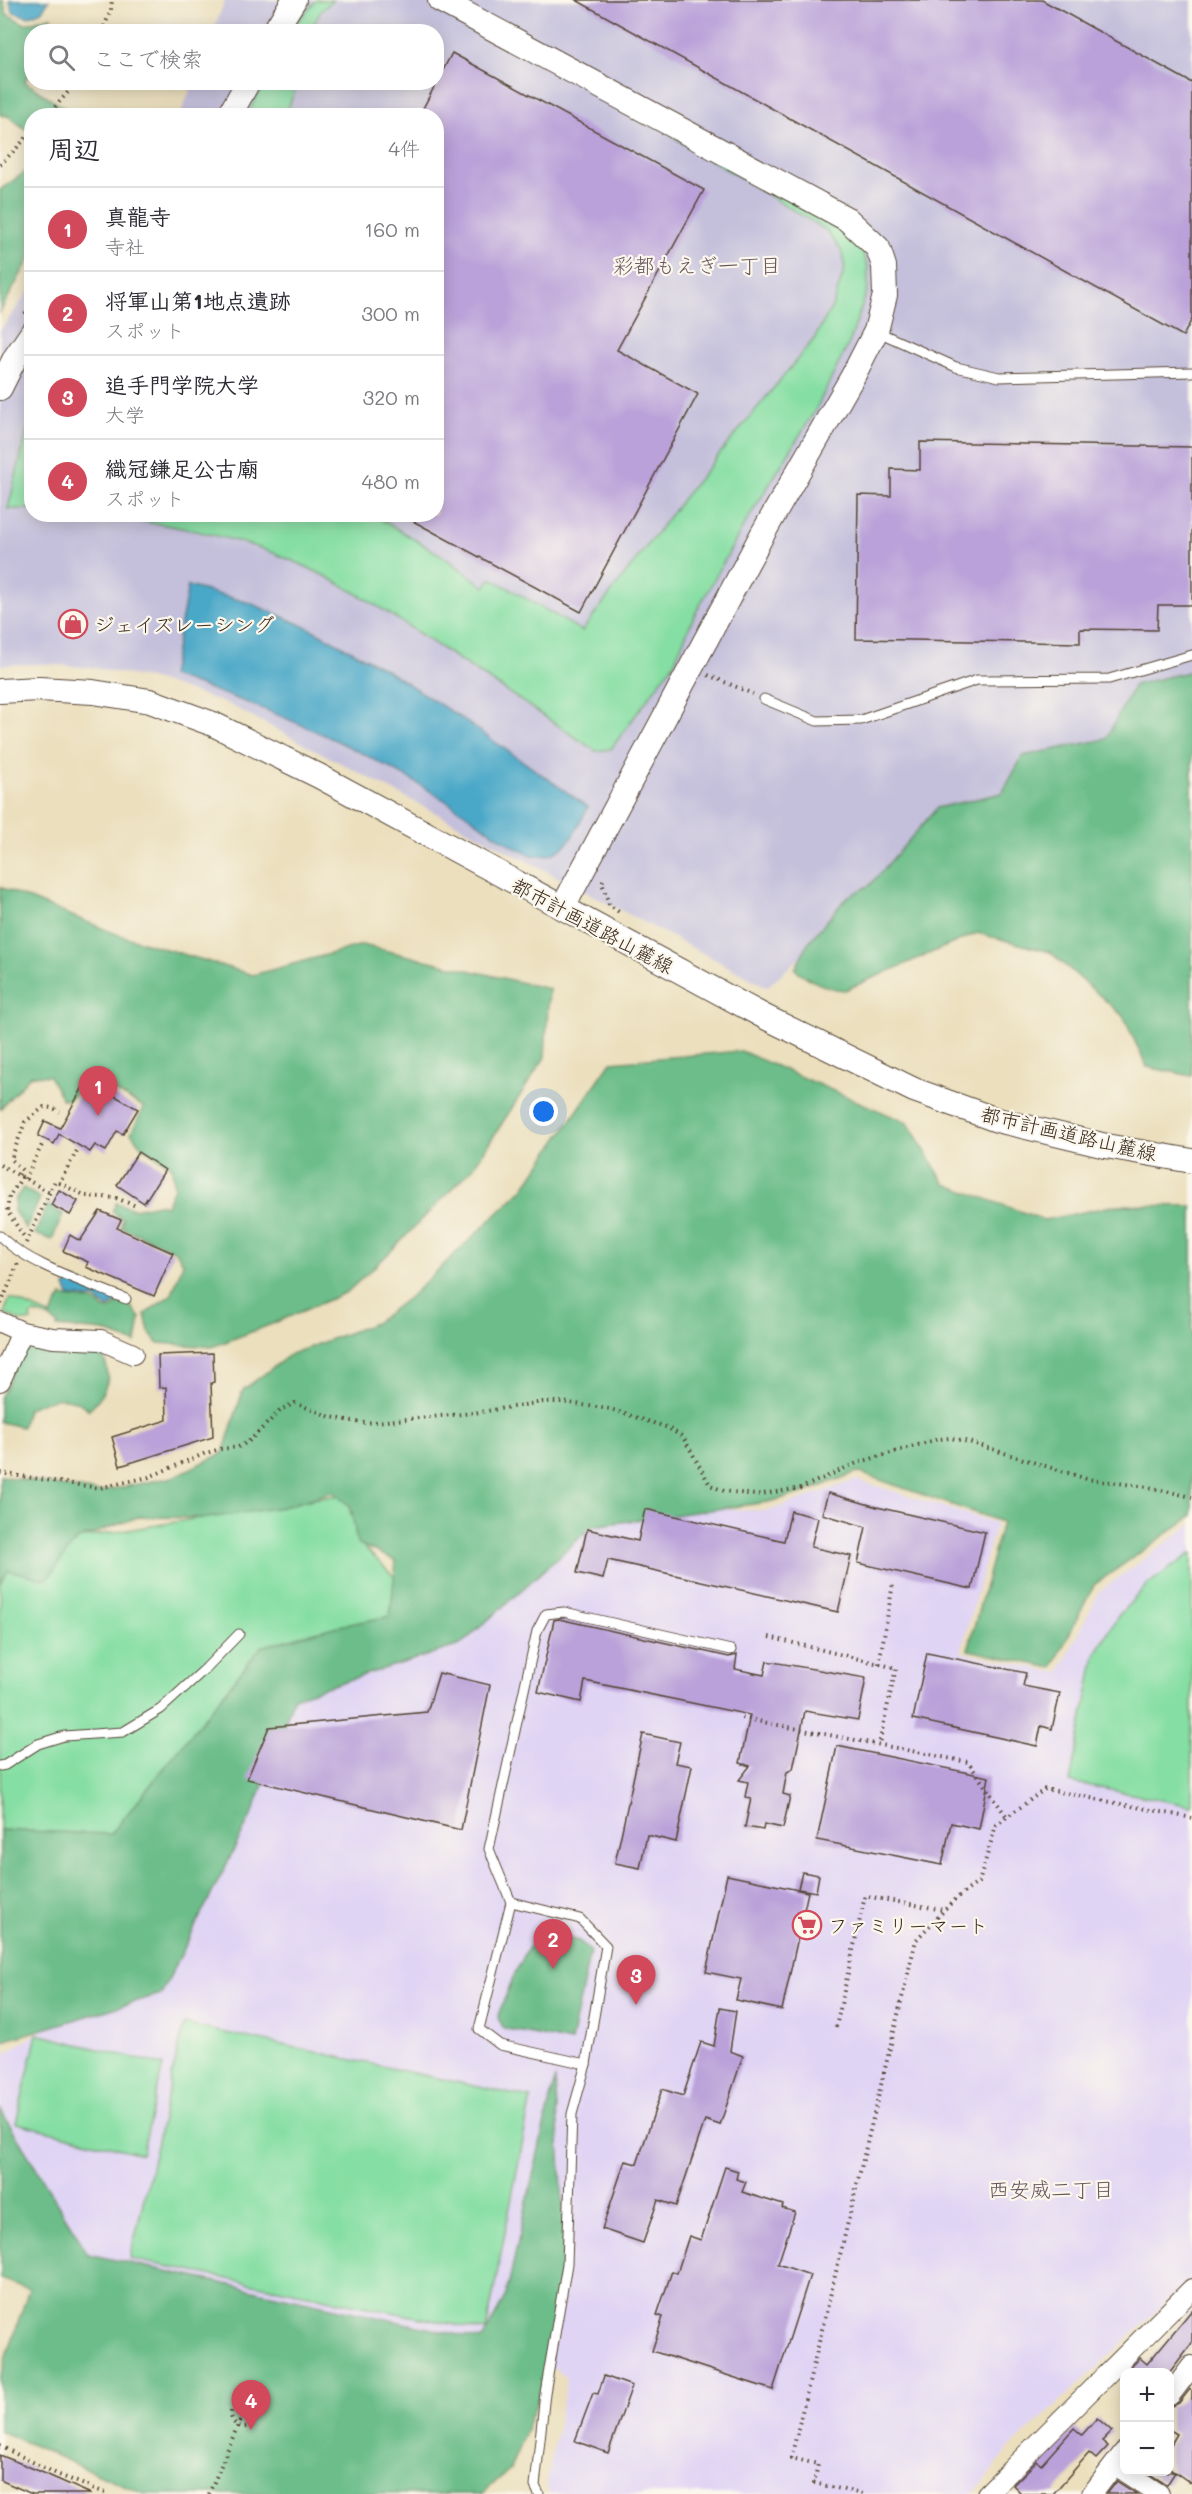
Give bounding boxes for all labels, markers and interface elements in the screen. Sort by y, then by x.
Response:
search box [24,24,444,90]
icon: search [45,41,78,74]
text: ここで検索 [93,44,203,73]
text: 周辺 [48,132,100,166]
text: 4件 [388,135,420,161]
text: 真龍寺 [105,202,171,231]
text: 1 [63,216,72,242]
text: 160 m [364,216,420,242]
text: 寺社 [105,233,145,259]
district label: 彩都もえぎ一丁目 [613,251,781,278]
text: 将軍山第1地点遺跡 [105,286,291,315]
text: 2 [62,300,73,326]
text: 300 m [361,300,420,326]
text: スポット [105,317,185,343]
text: 追手門学院大学 [105,370,259,399]
text: 3 [62,384,74,410]
text: 320 m [362,384,420,410]
text: 大学 [105,401,145,427]
text: 織冠鎌足公古廟 [105,454,259,483]
text: 4 [61,468,74,494]
text: 480 m [361,468,420,494]
text: スポット [105,485,185,511]
shop icon: ジェイズレーシング [57,608,89,640]
place label: ジェイズレーシング [94,611,274,637]
street label: 都市計画道路山麓線 [507,871,679,979]
pin: 1 [78,1066,118,1116]
your location [529,1097,558,1126]
street label: 都市計画道路山麓線 [978,1100,1160,1166]
supermarket icon: ファミリーマート [791,1909,823,1941]
place label: ファミリーマート [828,1912,988,1938]
pin: 2 [534,1920,572,1969]
pin: 3 [616,1956,656,2005]
district label: 西安威二丁目 [988,2175,1114,2202]
map controls [1120,2368,1174,2476]
button: + [1120,2368,1174,2422]
pin: 4 [232,2380,270,2430]
button: − [1120,2422,1174,2476]

